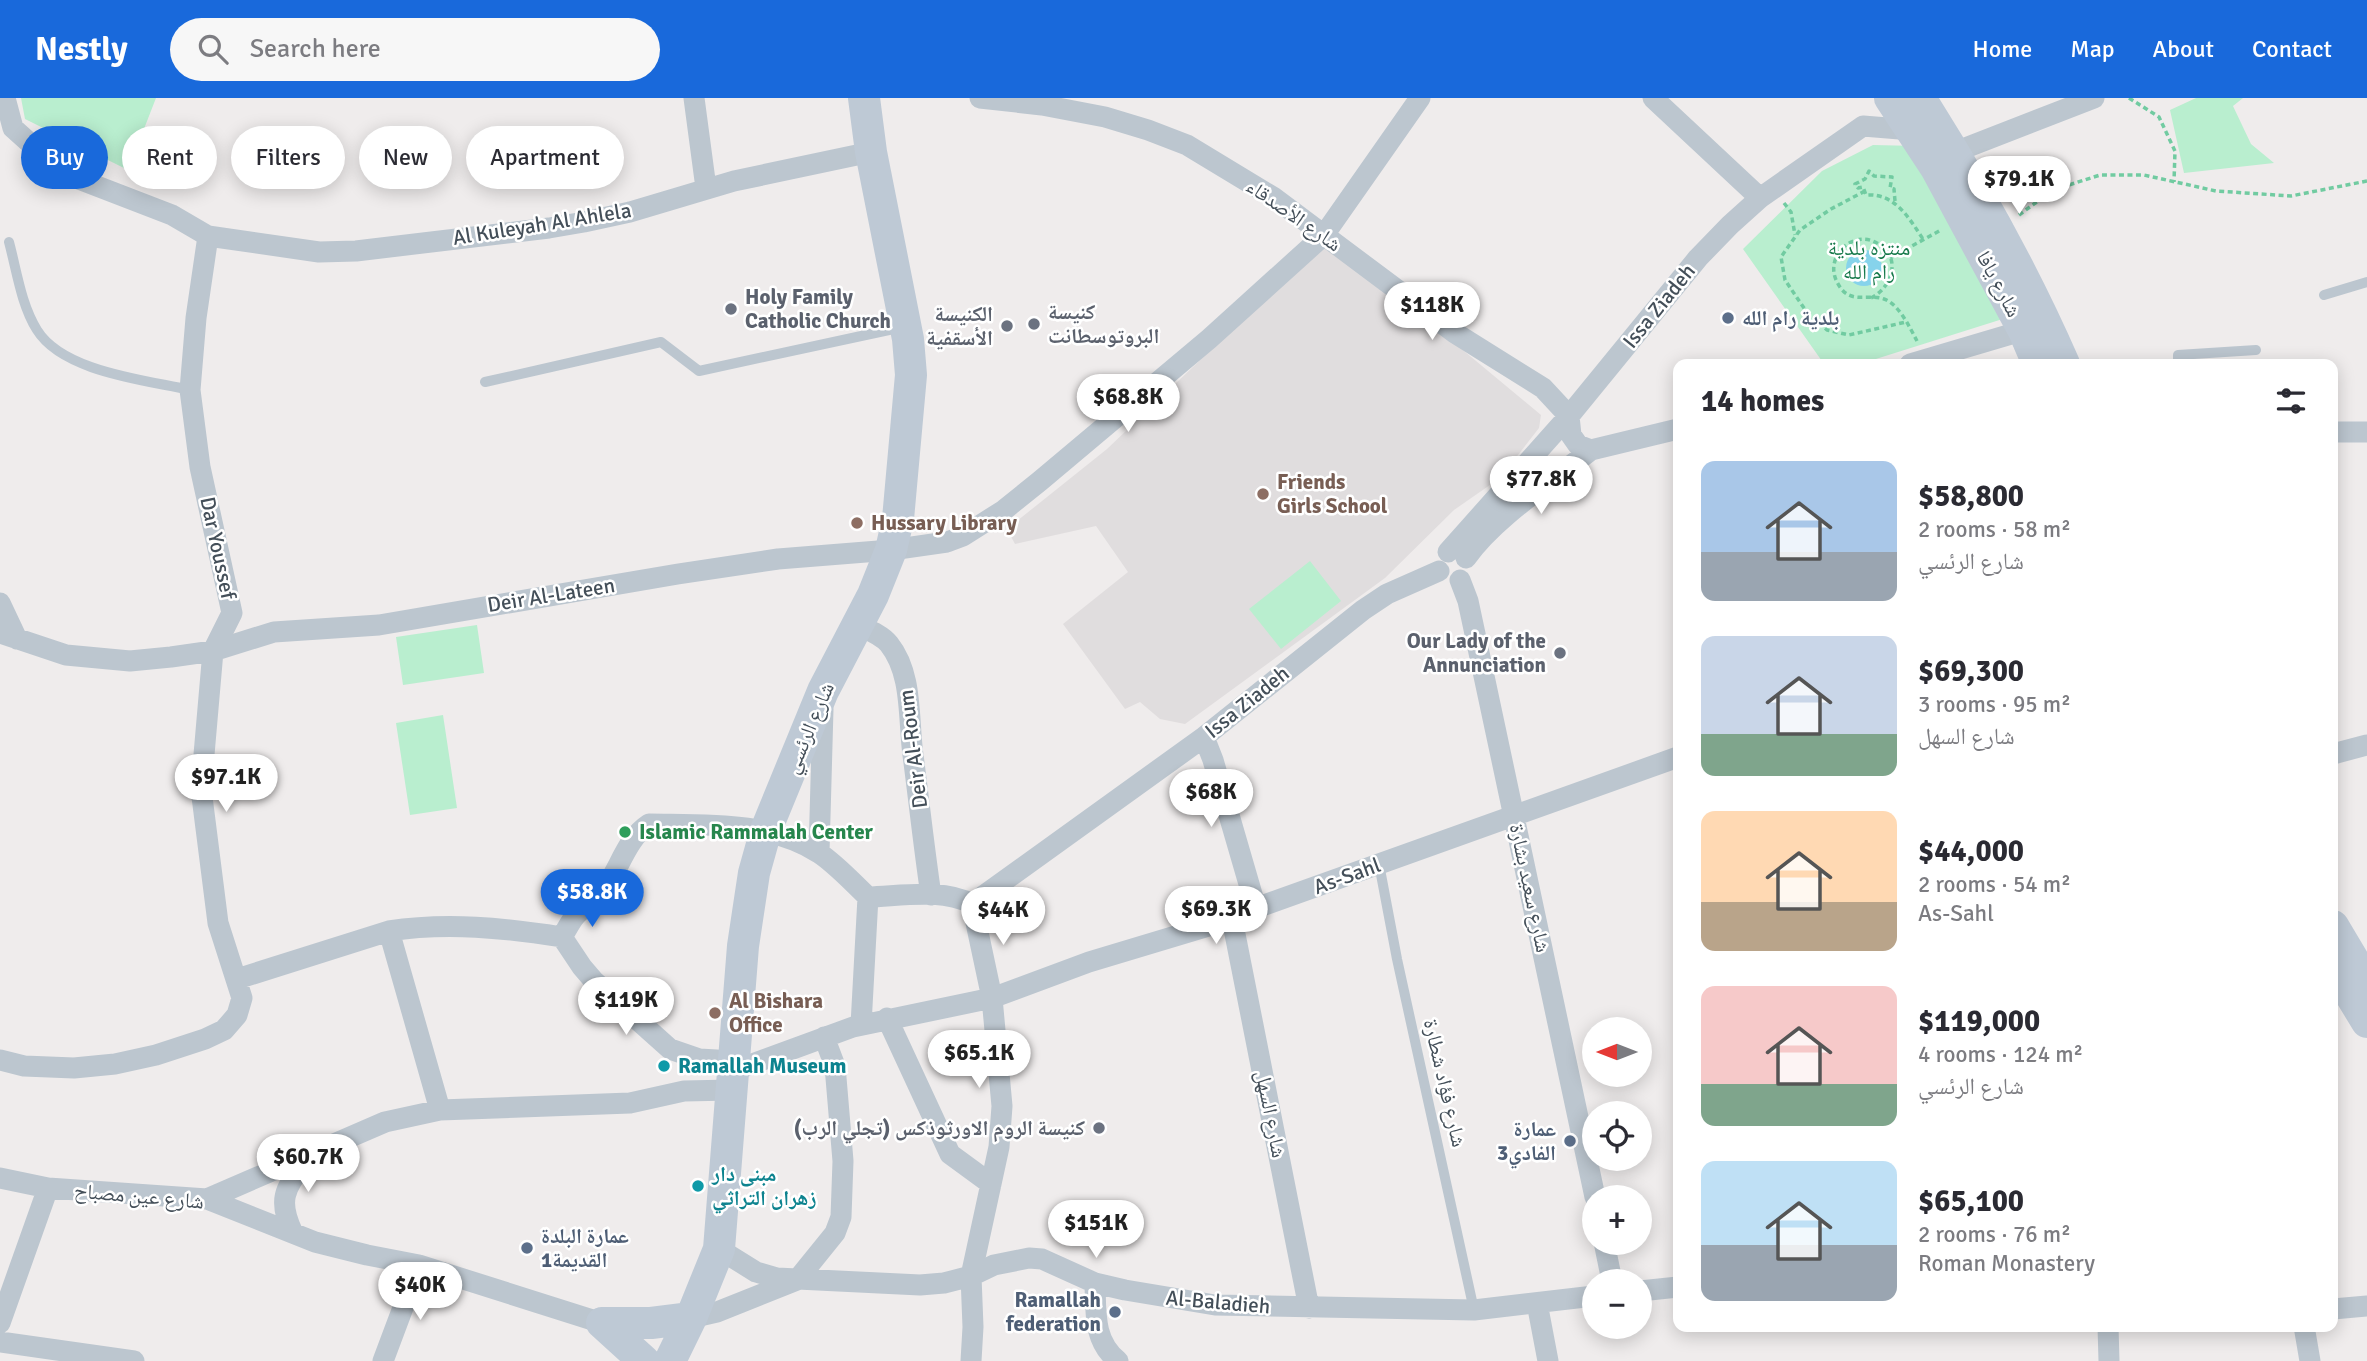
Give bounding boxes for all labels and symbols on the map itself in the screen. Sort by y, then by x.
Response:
pin: $79.1K [1962,156,2076,216]
street label: شارع الأصدقاء [1241,173,1347,257]
street label: Al Kuleyah Al Ahlela [451,197,633,251]
park label: منتزه بلدية رام الله [1828,235,1910,286]
street label: شارع يافا [1971,246,2027,322]
street label: Issa Ziadeh [1617,259,1701,353]
pin: $118K [1383,282,1481,342]
place label: Holy Family Catholic Church [745,284,891,334]
place label: كنيسة البروتوسطانت [1048,299,1159,349]
marker: Holy Family Catholic Church [723,301,739,317]
place label: الكنيسة الأسقفية [926,301,993,351]
place label: بلدية رام الله [1742,305,1839,332]
marker: بلدية رام الله [1720,310,1736,326]
marker: كنيسة البروتوسطانت [1026,316,1042,332]
marker: الكنيسة الأسقفية [999,318,1015,334]
pin: $68.8K [1071,374,1185,434]
pin: $77.8K [1484,456,1598,516]
place label: Friends Girls School [1277,469,1388,519]
marker: Friends Girls School [1255,486,1271,502]
street label: Dar Youssef [194,494,242,603]
place label: Hussary Library [871,510,1018,536]
marker: Hussary Library [849,515,865,531]
street label: Deir Al-Lateen [485,572,617,618]
place label: Our Lady of the Annunciation [1407,628,1546,678]
marker: Our Lady of the Annunciation [1552,645,1568,661]
street label: Issa Ziadeh [1200,660,1294,744]
street label: شارع الرئسي [778,678,843,779]
street label: Deir Al-Roum [893,688,933,810]
pin: $97.1K [169,754,283,814]
pin: $68K [1170,770,1252,829]
place label: Islamic Rammalah Center [639,819,874,845]
street label: شارع سعيد بشارة [1504,821,1556,955]
marker: Islamic Rammalah Center [617,824,633,840]
street label: As-Sahl [1310,852,1384,900]
pin: $58.8K [535,870,649,929]
pin: $69.3K [1159,886,1273,946]
pin: $44K [962,888,1044,947]
pin: $119K [577,978,675,1037]
place label: Al Bishara Office [729,988,823,1038]
marker: Al Bishara Office [707,1005,723,1021]
street label: شارع فؤاد شطارة [1418,1016,1472,1150]
north arrow [1582,1017,1652,1087]
pin: $65.1K [922,1030,1036,1090]
place label: Ramallah Museum [678,1053,846,1079]
marker: Ramallah Museum [656,1058,672,1074]
street label: شارع السهل [1250,1068,1292,1160]
place label: كنيسة الروم الاورثوذكس (تجلي الرب) [794,1115,1085,1144]
place label: عمارة الفادي3 [1497,1116,1556,1169]
marker: كنيسة الروم الاورثوذكس (تجلي الرب) [1091,1120,1107,1136]
marker: عمارة الفادي3 [1562,1133,1578,1149]
pin: $60.7K [251,1134,365,1194]
place label: مبنى دار زهران التراثي [711,1161,816,1214]
street label: شارع عين مصباح [73,1177,205,1215]
marker: مبنى دار زهران التراثي [690,1178,706,1194]
pin: $151K [1047,1200,1145,1260]
place label: عمارة البلدة القديمة1 [541,1223,629,1273]
marker: عمارة البلدة القديمة1 [519,1240,535,1256]
pin: $40K [379,1262,461,1322]
street label: Al-Baladieh [1165,1284,1271,1320]
place label: Ramallah federation [1005,1287,1101,1337]
marker: Ramallah federation [1107,1304,1123,1320]

